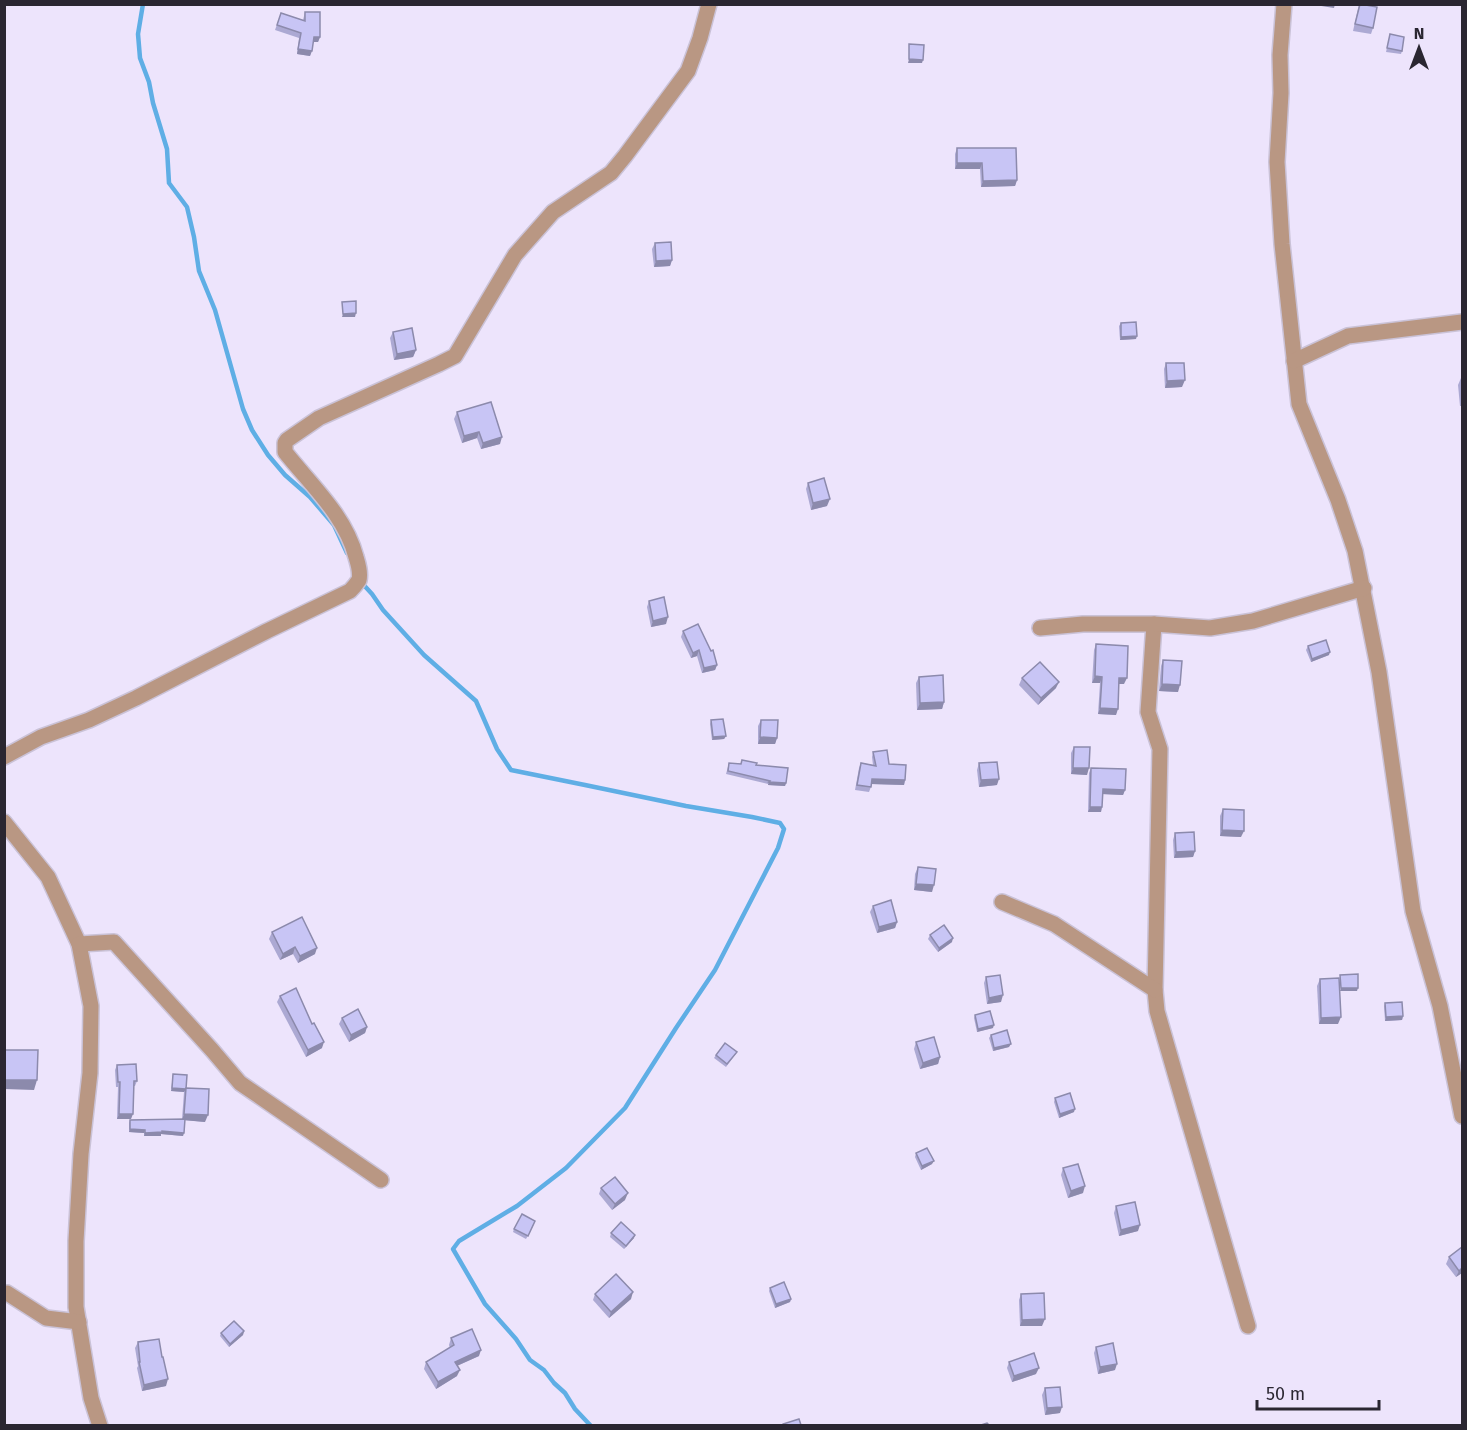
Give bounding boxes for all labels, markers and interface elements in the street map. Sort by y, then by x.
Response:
north arrow [1389,18,1449,78]
text: N [1414,24,1424,43]
scale bar [1257,1373,1378,1411]
text: 50 m [1266,1383,1305,1405]

